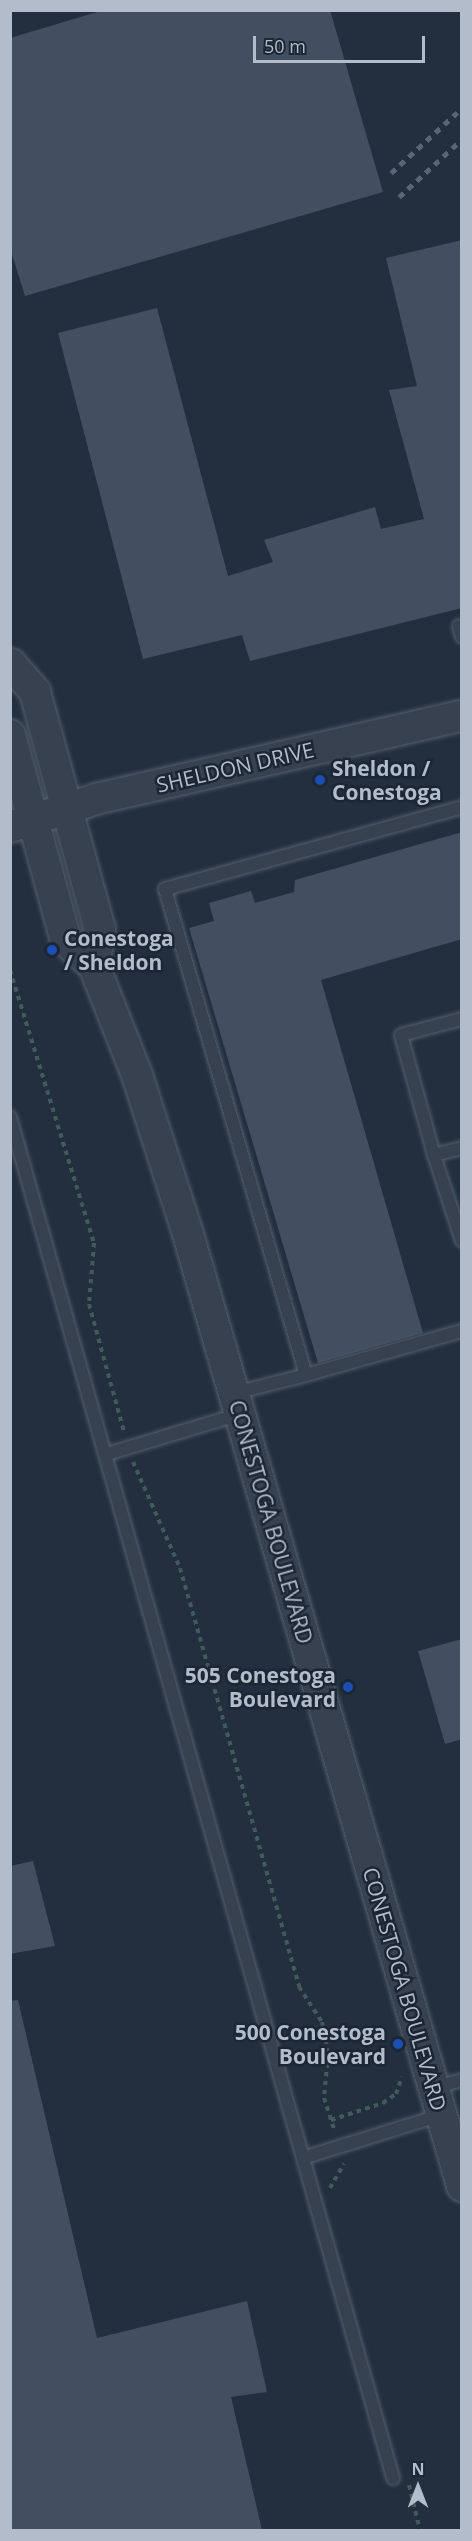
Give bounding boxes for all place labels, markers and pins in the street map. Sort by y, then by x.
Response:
place label: Sheldon / Conestoga [332,755,442,805]
marker: Sheldon / Conestoga [313,773,327,787]
place label: Conestoga / Sheldon [64,925,174,975]
marker: Conestoga / Sheldon [45,943,59,957]
place label: 505 Conestoga Boulevard [185,1662,336,1712]
marker: 505 Conestoga Boulevard [341,1680,355,1694]
place label: 500 Conestoga Boulevard [235,2019,386,2069]
marker: 500 Conestoga Boulevard [391,2037,405,2051]

